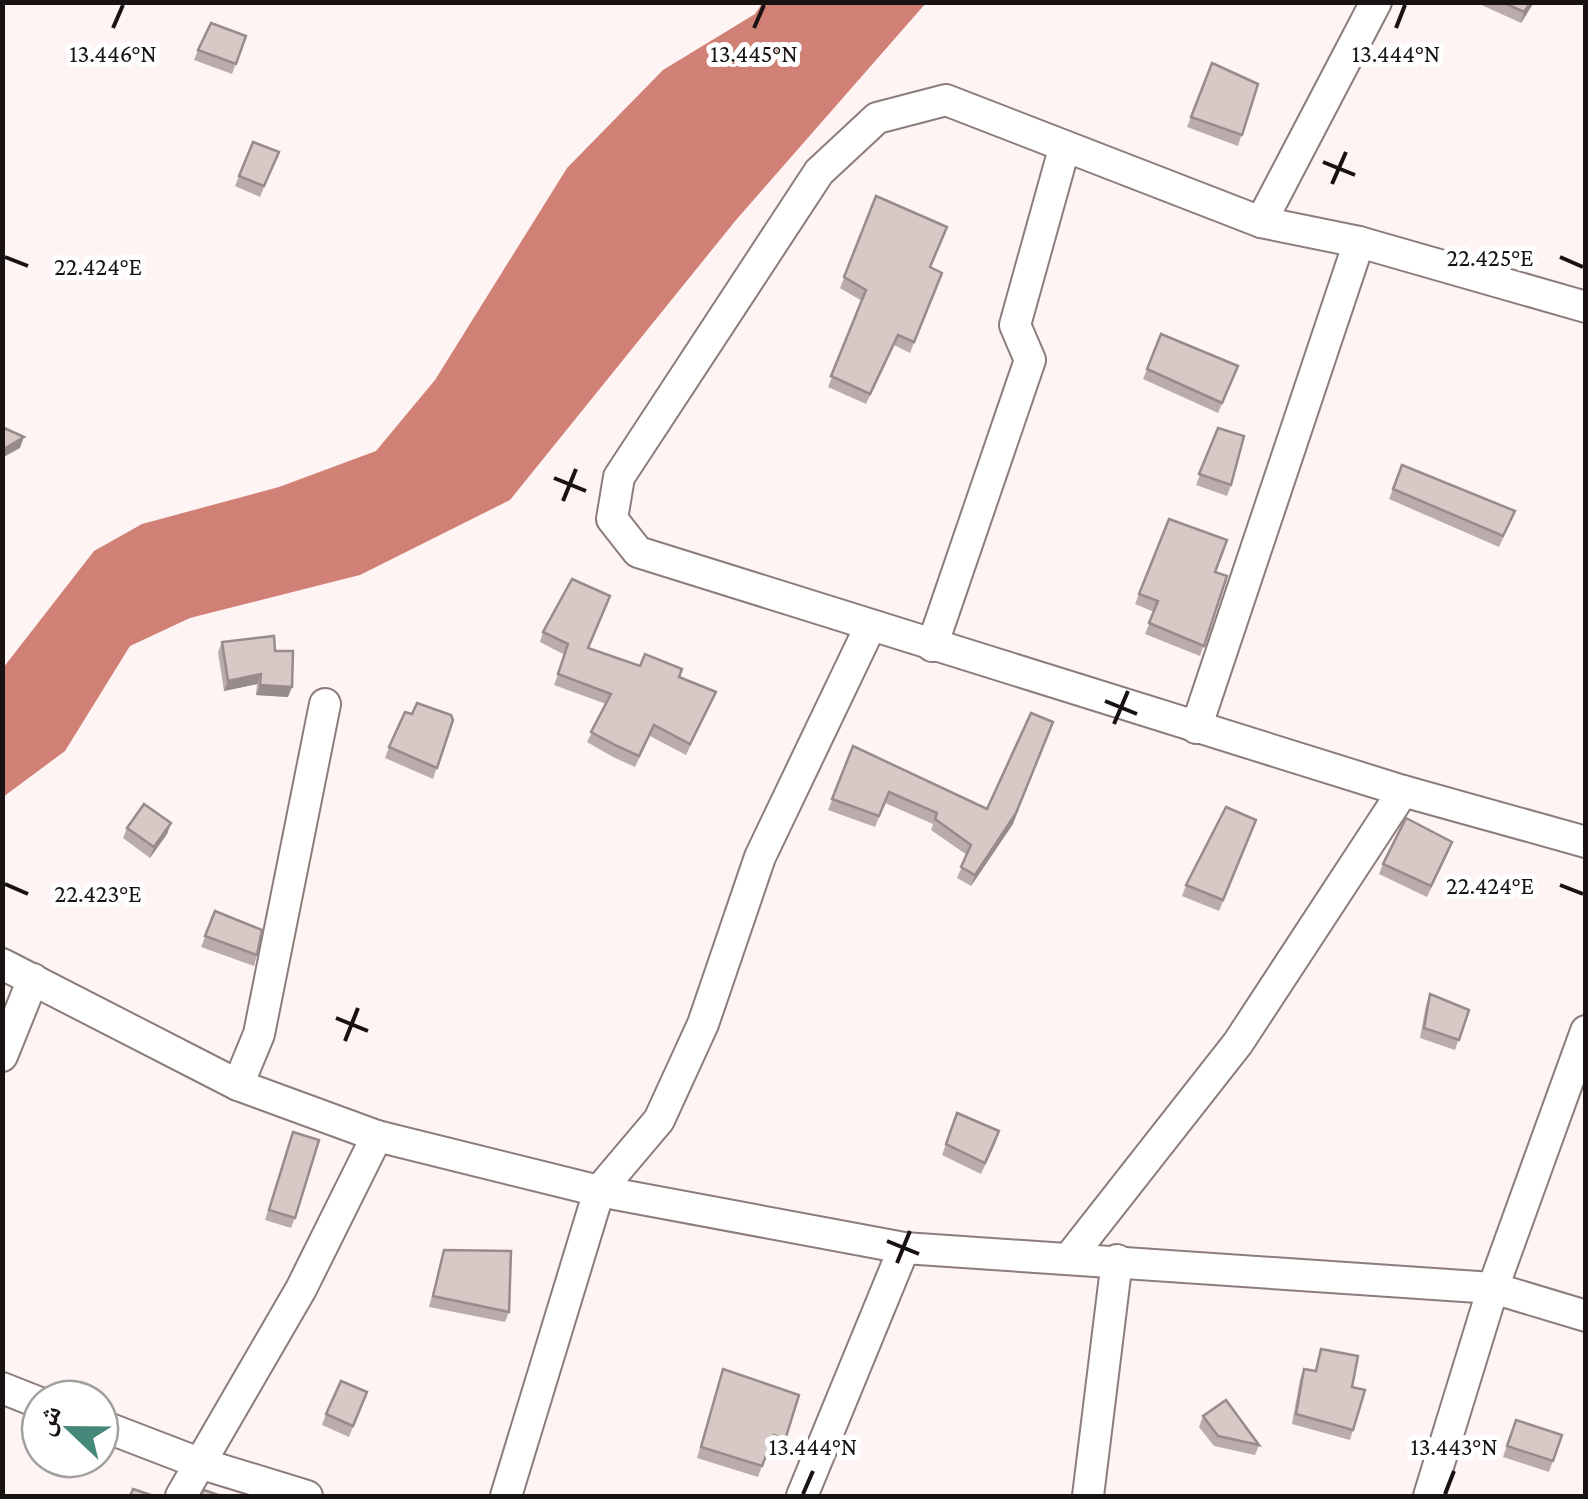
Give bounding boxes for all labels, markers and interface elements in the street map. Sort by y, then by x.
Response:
text: 13.446°N [69,40,157,67]
text: 13.445°N [710,40,798,67]
text: 13.444°N [1352,40,1440,67]
text: 22.425°E [1446,244,1534,271]
text: 22.424°E [54,253,142,280]
text: 22.424°E [1446,872,1534,899]
text: 22.423°E [54,880,142,907]
north arrow [20,1379,120,1479]
text: ش [27,1400,68,1440]
text: 13.444°N [769,1433,857,1460]
text: 13.443°N [1410,1433,1498,1460]

